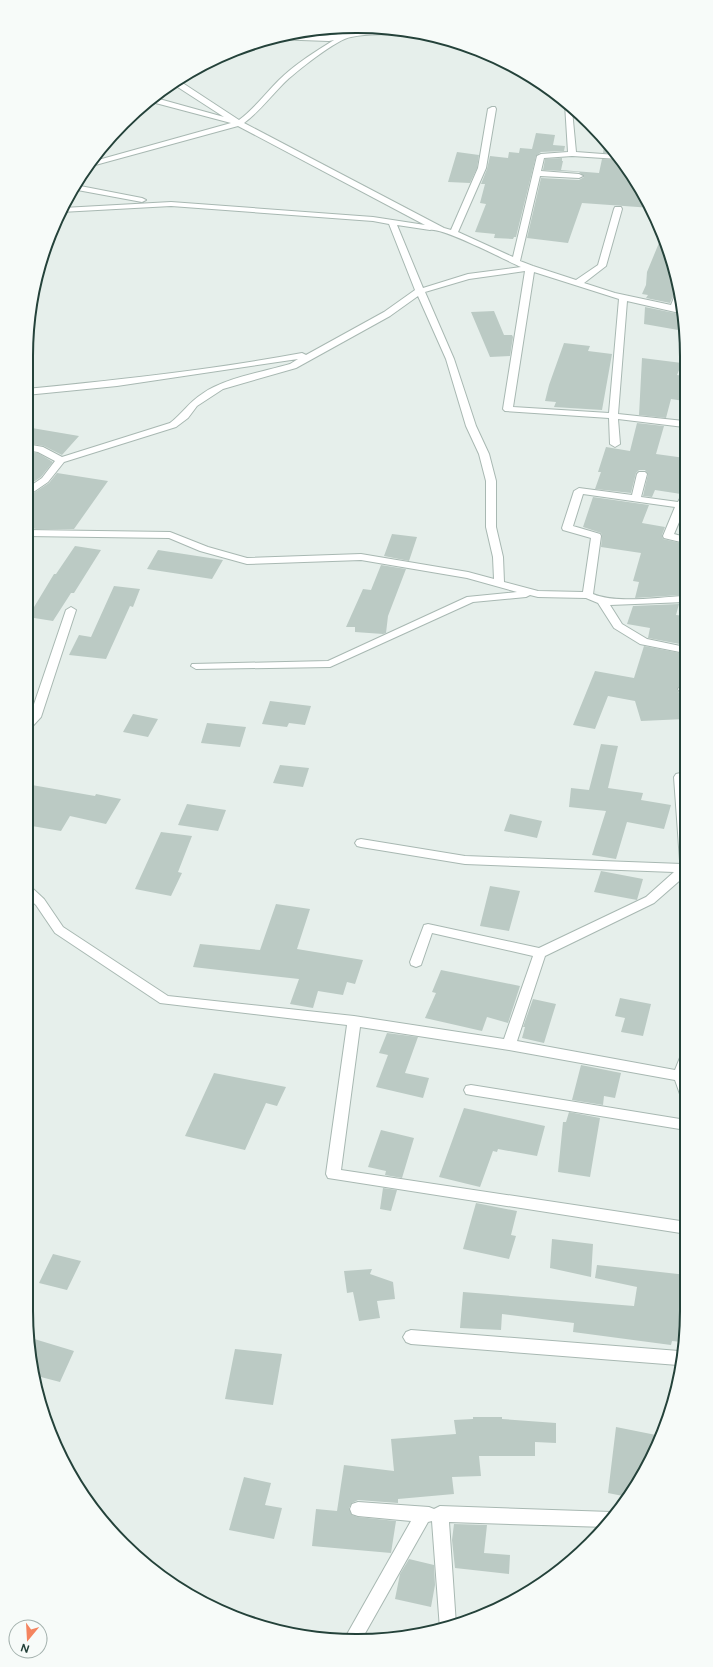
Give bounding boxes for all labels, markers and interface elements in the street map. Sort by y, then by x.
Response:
north arrow [8,1619,48,1659]
text: N [19,1641,31,1656]

